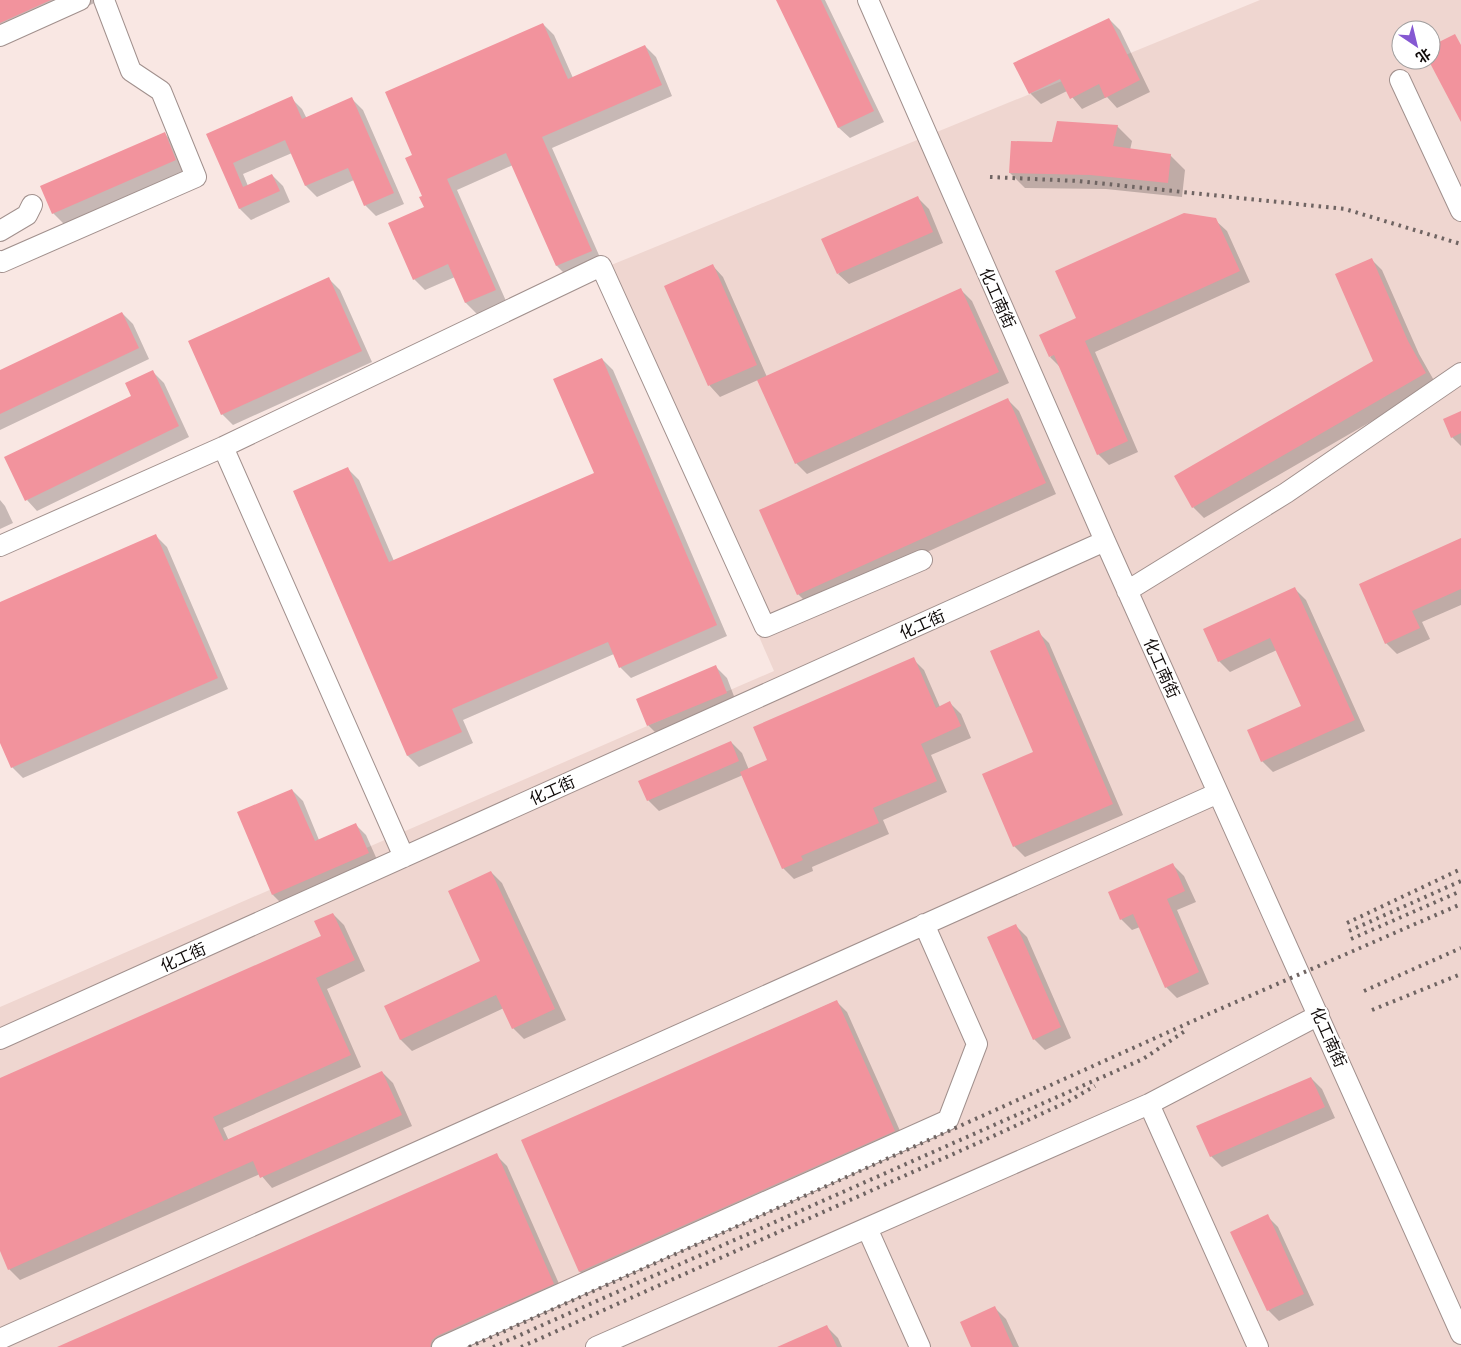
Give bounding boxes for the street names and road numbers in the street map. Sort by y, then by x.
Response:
street label: 化工南街 [976,265,1019,331]
street label: 化工街 [896,606,948,643]
street label: 化工南街 [1140,635,1183,701]
street label: 化工街 [526,772,578,809]
street label: 化工街 [157,939,209,976]
street label: 化工南街 [1307,1004,1350,1070]

